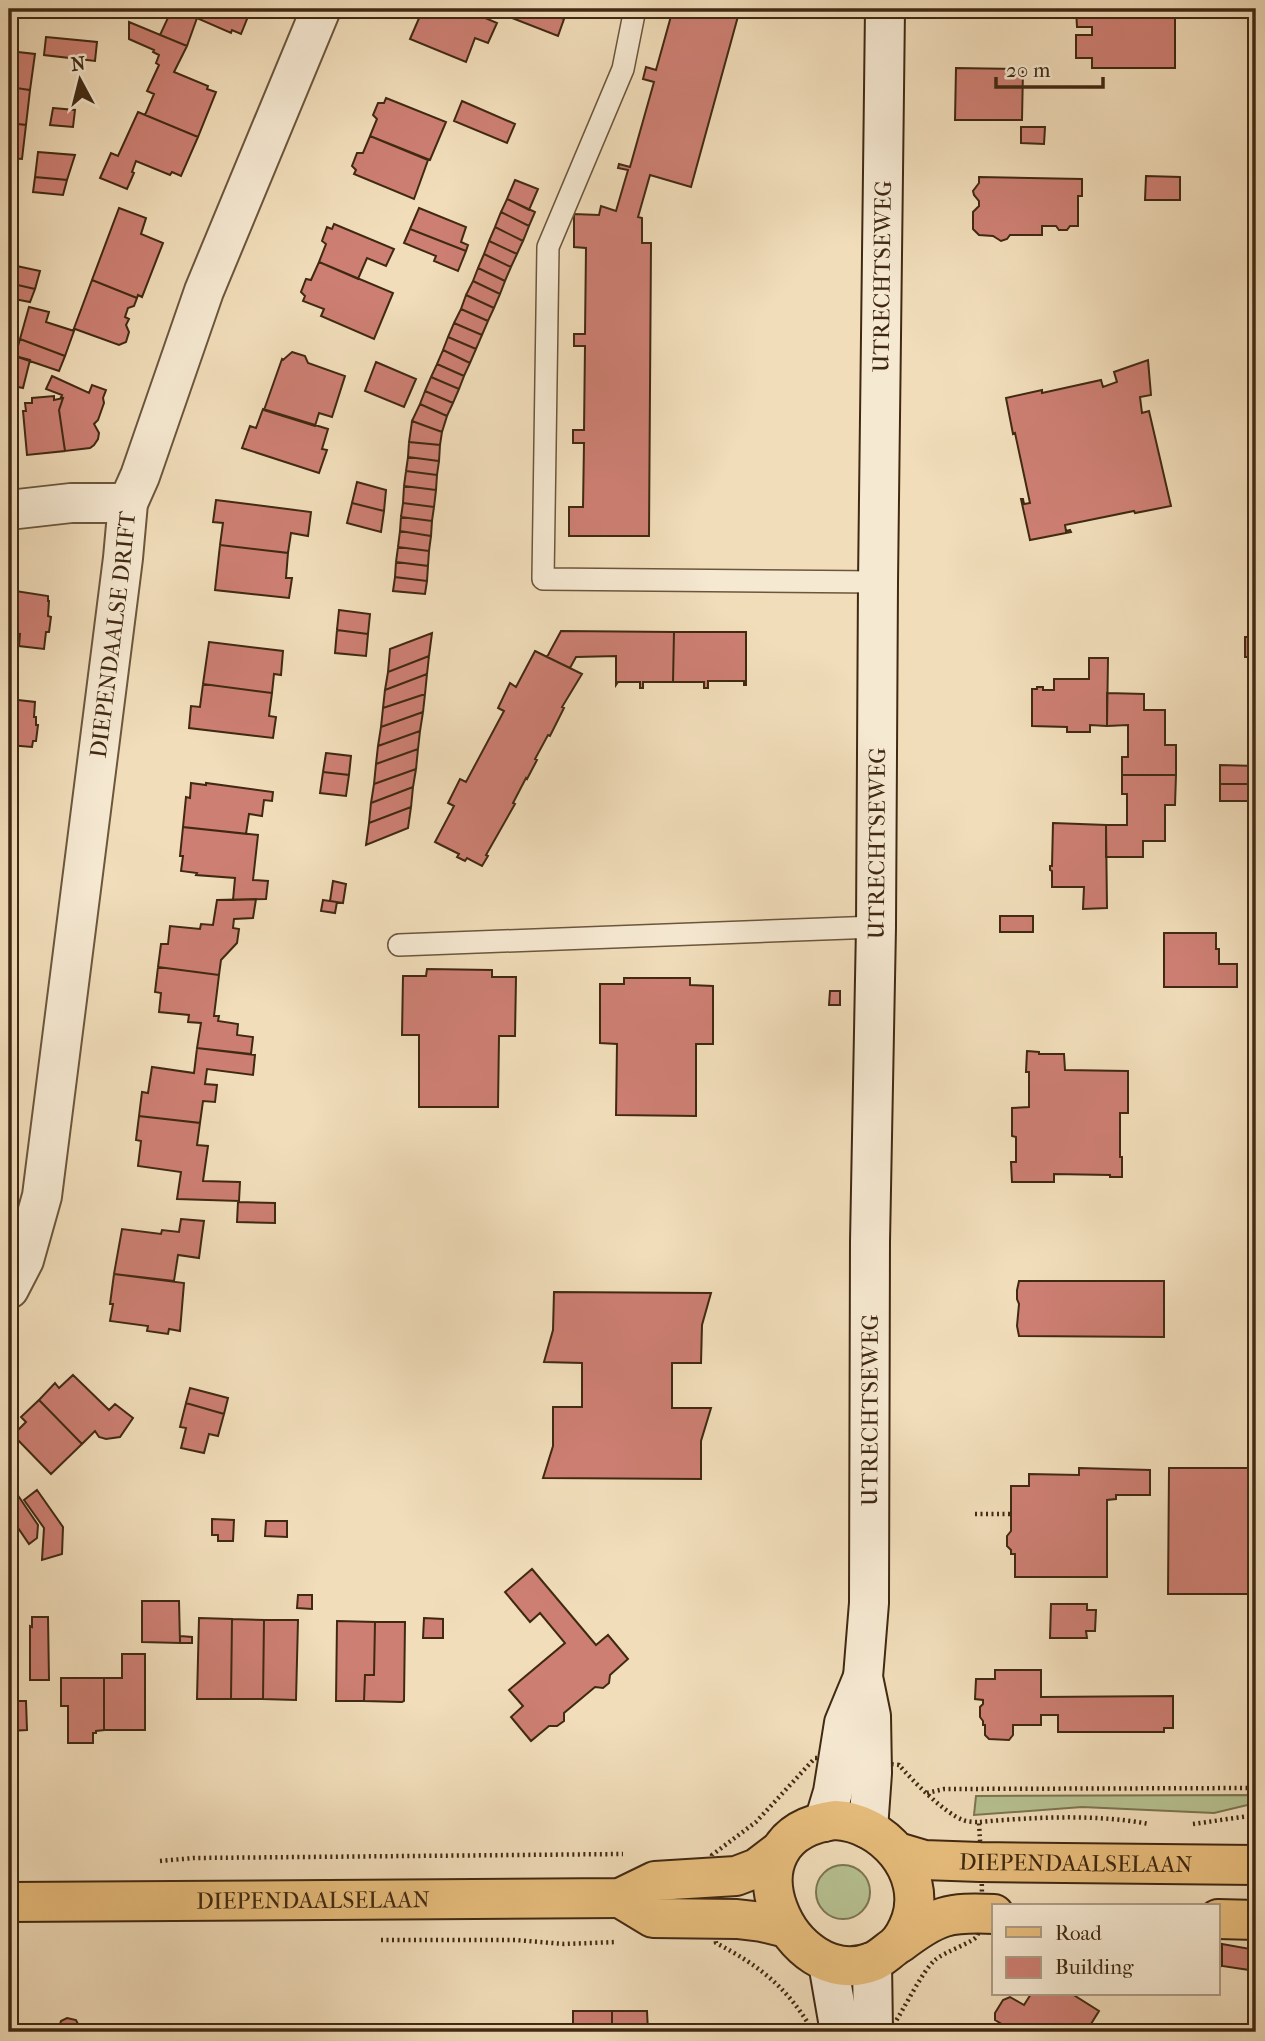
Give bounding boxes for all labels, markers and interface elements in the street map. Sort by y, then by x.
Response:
north arrow [46,46,116,116]
scale bar [996,46,1102,90]
text: N [70,52,87,76]
text: 20 m [1006,58,1051,82]
street label: UTRECHTSEWEG [868,180,897,372]
street label: DIEPENDAALSE DRIFT [85,510,141,760]
street label: UTRECHTSEWEG [863,747,891,940]
street label: UTRECHTSEWEG [856,1314,884,1506]
street label: DIEPENDAALSELAAN [958,1848,1193,1878]
street label: DIEPENDAALSELAAN [196,1886,430,1915]
legend [992,1904,1220,1996]
text: Road [1055,1921,1102,1945]
text: Building [1055,1955,1134,1979]

